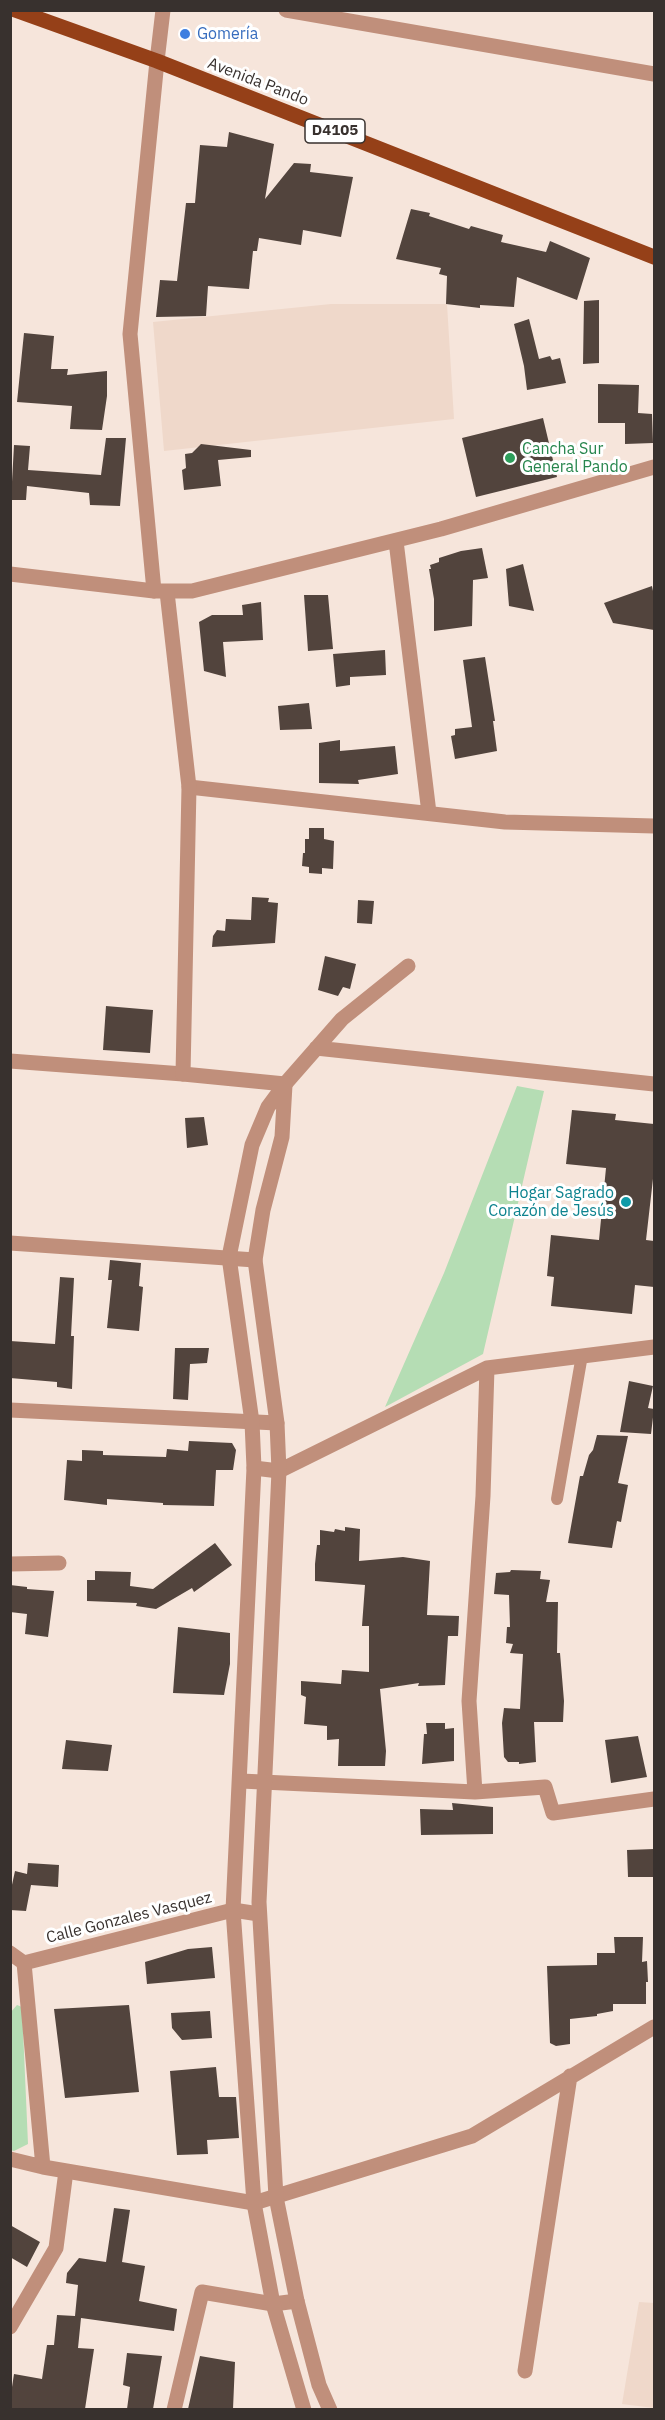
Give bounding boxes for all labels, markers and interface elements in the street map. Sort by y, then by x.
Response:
place label: Gomería [197,24,258,44]
marker: Gomería [178,27,192,41]
street label: Avenida Pando [205,54,311,110]
road number: D4105 [305,119,365,143]
place label: Cancha Sur General Pando [522,439,628,477]
marker: Cancha Sur General Pando [503,451,517,465]
place label: Hogar Sagrado Corazón de Jesús [488,1183,614,1221]
marker: Hogar Sagrado Corazón de Jesús [619,1195,633,1209]
street label: Calle Gonzales Vasquez [44,1888,214,1948]

